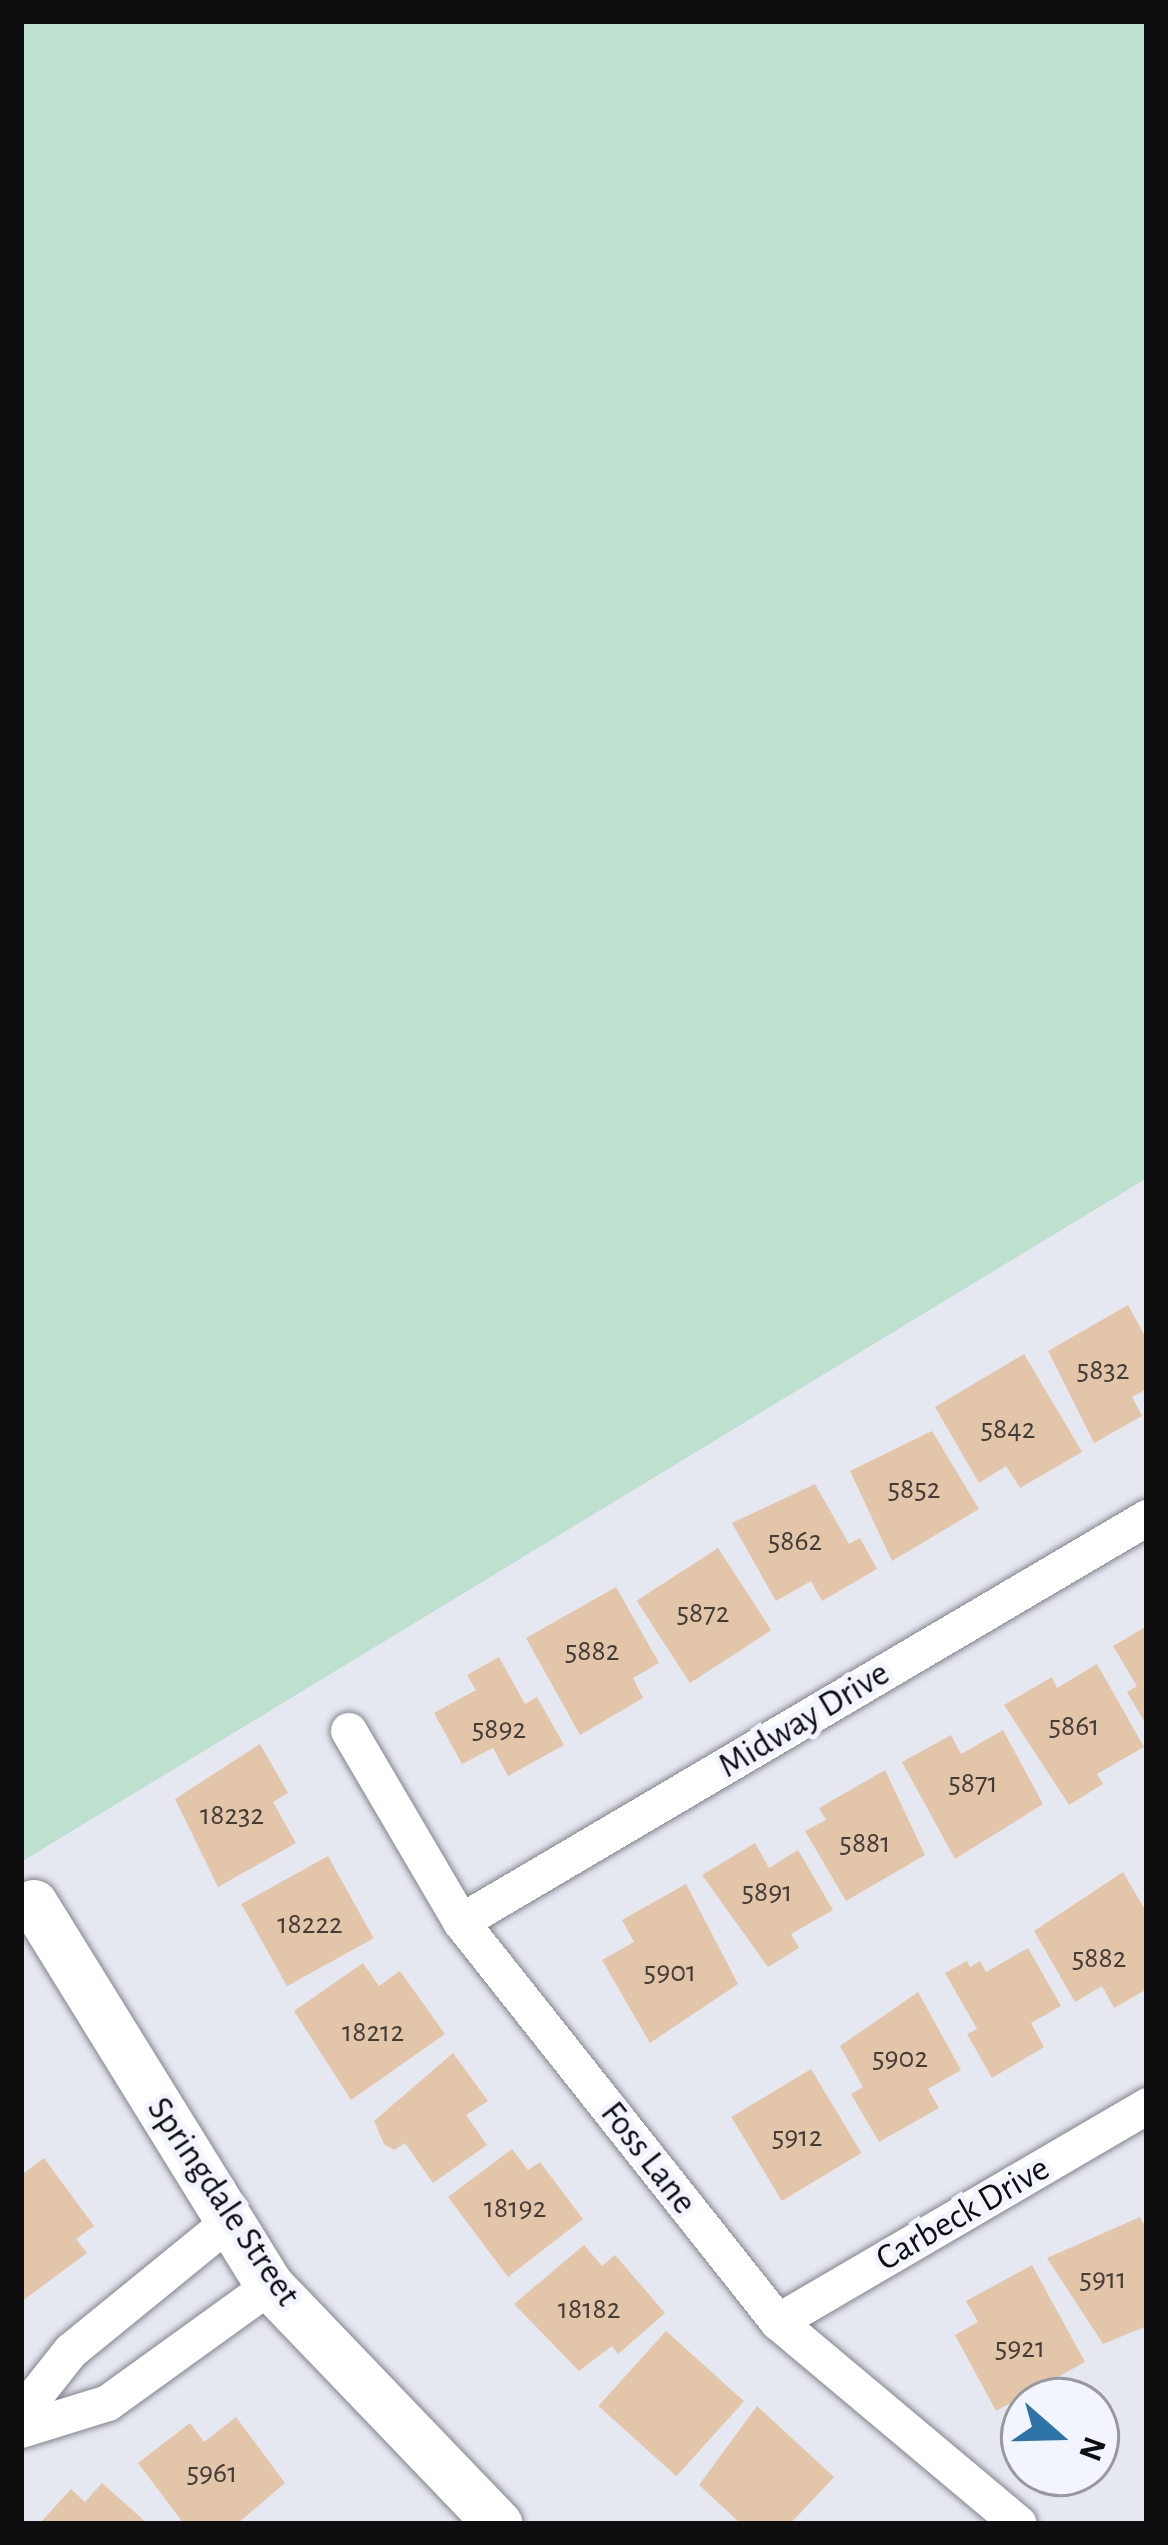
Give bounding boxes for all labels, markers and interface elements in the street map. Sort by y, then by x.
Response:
house number: 5832 [1077,1352,1129,1388]
house number: 5842 [981,1411,1035,1447]
house number: 5852 [888,1471,940,1507]
house number: 5862 [768,1523,822,1559]
house number: 5872 [677,1595,729,1631]
house number: 5882 [565,1633,619,1669]
street label: Midway Drive [711,1652,897,1788]
house number: 5861 [1048,1708,1100,1744]
house number: 5892 [472,1711,526,1747]
house number: 5871 [948,1765,998,1801]
house number: 18232 [200,1797,264,1833]
house number: 5881 [839,1825,891,1861]
house number: 5891 [741,1874,793,1910]
house number: 18222 [277,1906,343,1942]
house number: 5882 [1072,1940,1126,1976]
house number: 5901 [644,1954,696,1990]
house number: 18212 [342,2014,404,2050]
house number: 5902 [872,2040,928,2076]
street label: Springdale Street [137,2089,309,2315]
street label: Foss Lane [591,2093,705,2223]
house number: 5912 [772,2119,822,2155]
street label: Carbeck Drive [869,2147,1057,2281]
house number: 18192 [484,2190,546,2226]
house number: 5911 [1079,2261,1127,2297]
house number: 18182 [558,2291,620,2327]
house number: 5921 [995,2330,1045,2366]
north arrow [1000,2377,1120,2497]
text: N [1072,2432,1111,2465]
house number: 5961 [186,2455,238,2491]

